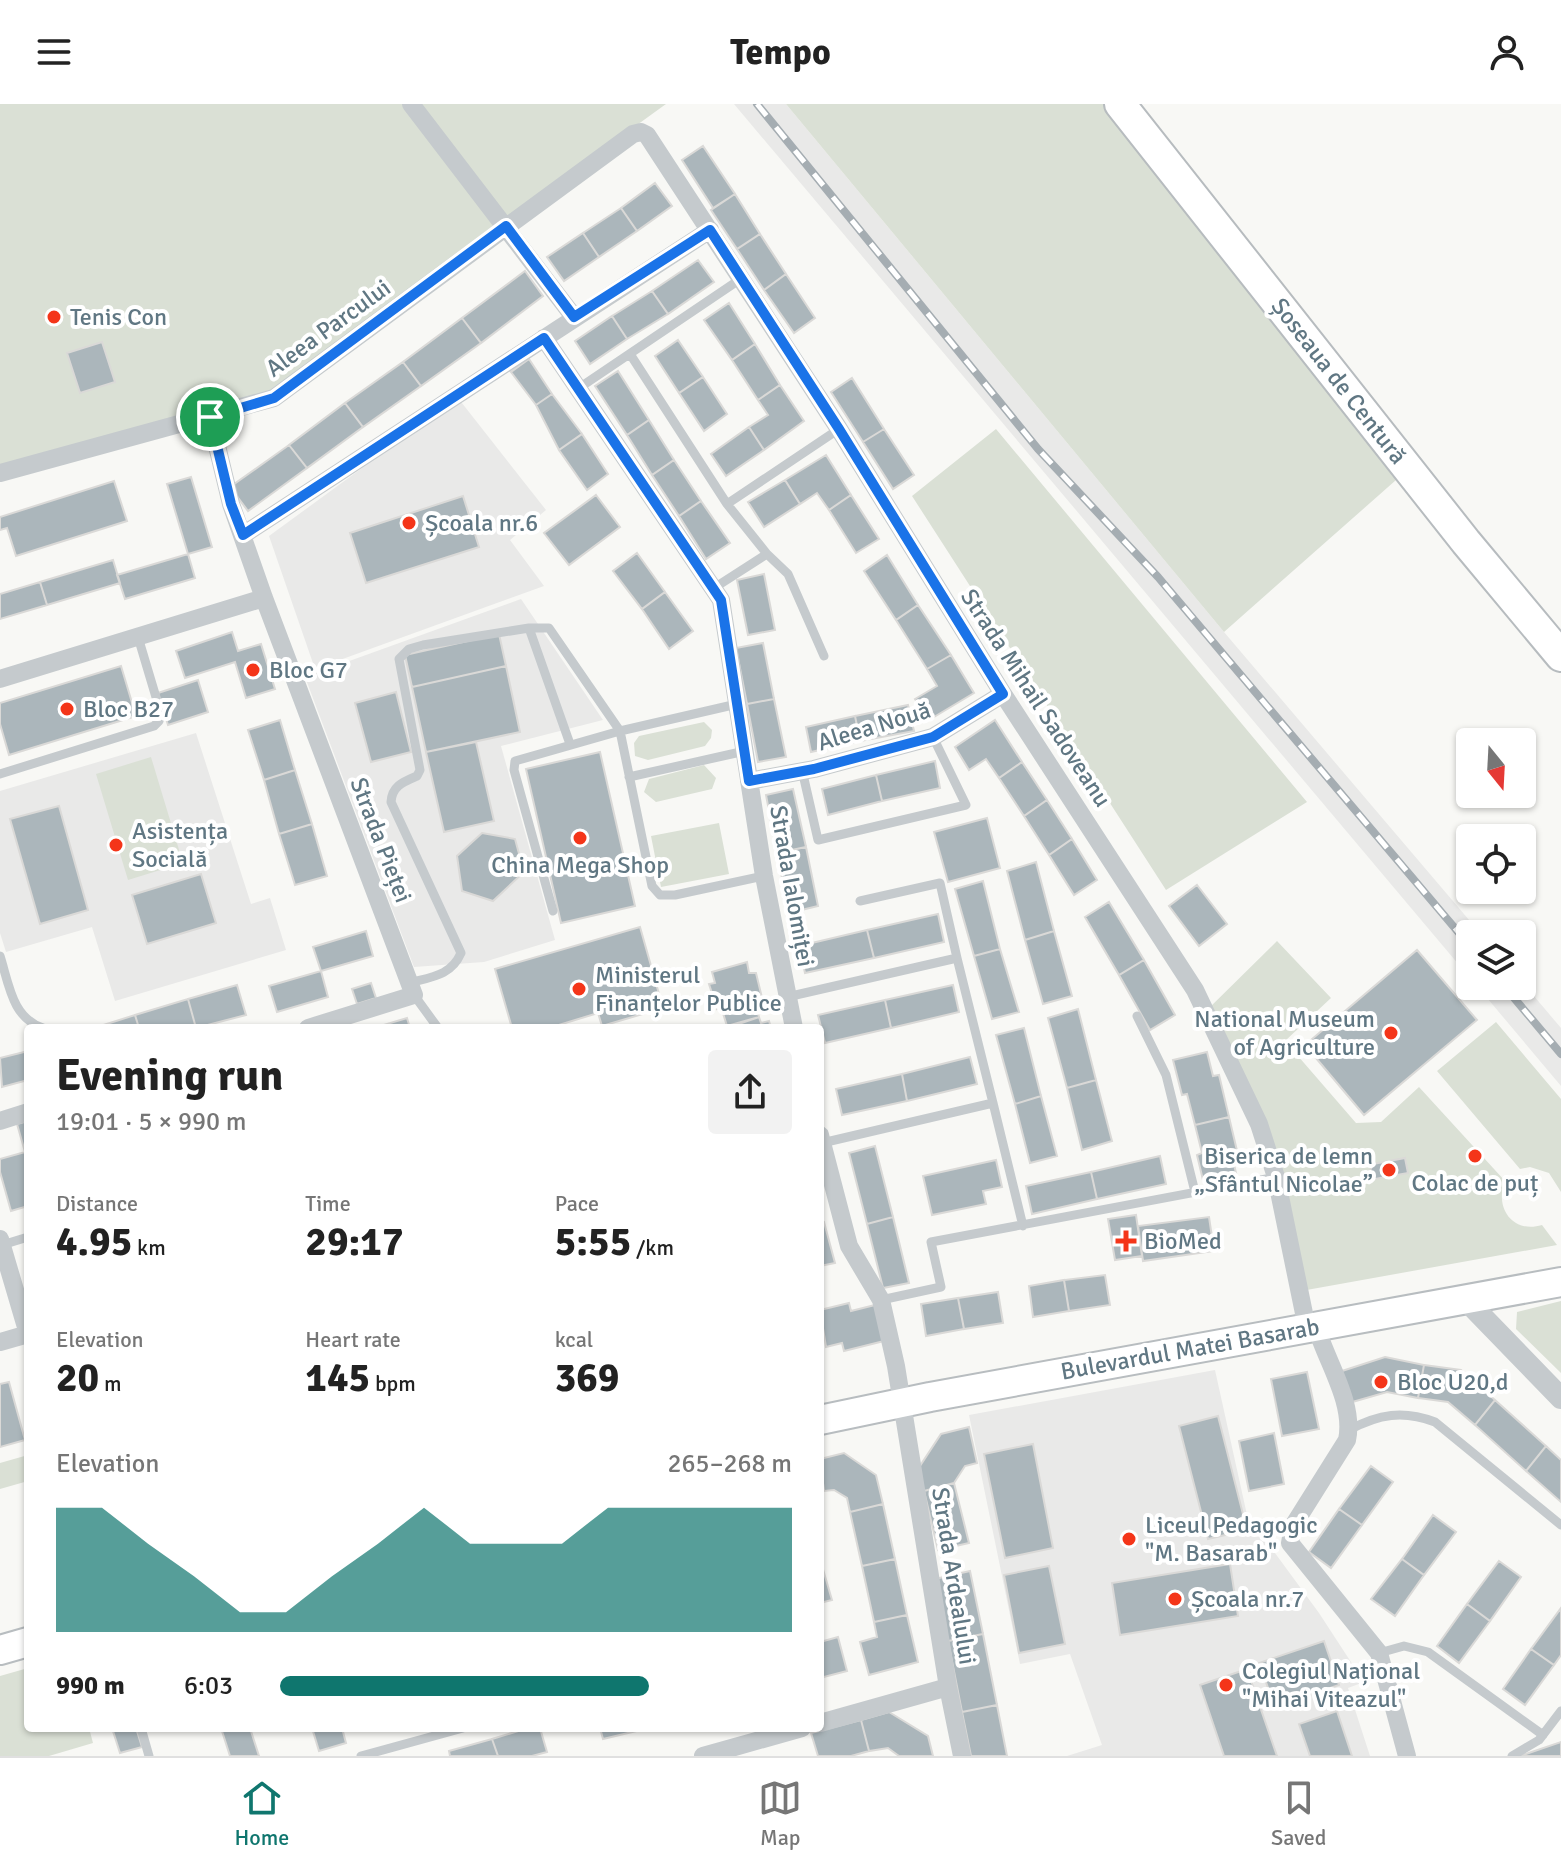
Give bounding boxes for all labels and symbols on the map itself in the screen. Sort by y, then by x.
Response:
street label: Aleea Parcului [260,273,396,383]
street label: Șoseaua de Centură [1265,292,1413,470]
place label: Tenis Con [70,302,167,332]
marker: Tenis Con [45,308,63,326]
pin [176,383,244,451]
place label: Școala nr.6 [425,508,538,538]
marker: Școala nr.6 [400,514,418,532]
street label: Strada Mihail Sadoveanu [954,583,1118,813]
place label: Bloc G7 [269,655,348,685]
marker: Bloc G7 [244,661,262,679]
place label: Bloc B27 [83,694,174,724]
street label: Aleea Nouă [814,695,934,757]
marker: Bloc B27 [58,700,76,718]
north arrow [1456,728,1536,808]
street label: Strada Pieței [343,773,419,907]
street label: Strada Ialomiței [763,803,821,969]
place label: Asistența Socială [132,816,228,874]
marker: China Mega Shop [571,829,589,847]
marker: Asistența Socială [107,836,125,854]
place label: China Mega Shop [491,850,669,880]
place label: Ministerul Finanțelor Publice [595,960,782,1018]
marker: Ministerul Finanțelor Publice [570,980,588,998]
place label: National Museum of Agriculture [1194,1004,1375,1062]
marker: National Museum of Agriculture [1382,1024,1400,1042]
place label: Biserica de lemn „Sfântul Nicolae” [1195,1141,1373,1199]
marker: Colac de puț [1466,1147,1484,1165]
marker: Biserica de lemn „Sfântul Nicolae” [1380,1161,1398,1179]
place label: Colac de puț [1412,1168,1538,1198]
place label: BioMed [1144,1226,1222,1256]
marker: BioMed [1115,1230,1137,1252]
street label: Bulevardul Matei Basarab [1058,1311,1322,1387]
place label: Bloc U20,d [1397,1367,1509,1397]
marker: Bloc U20,d [1372,1373,1390,1391]
street label: Strada Ardealului [925,1485,983,1667]
place label: Liceul Pedagogic "M. Basarab" [1145,1510,1318,1568]
marker: Liceul Pedagogic "M. Basarab" [1120,1530,1138,1548]
place label: Școala nr.7 [1191,1584,1304,1614]
marker: Școala nr.7 [1166,1590,1184,1608]
place label: Colegiul Național "Mihai Viteazul" [1242,1656,1420,1714]
marker: Colegiul Național "Mihai Viteazul" [1217,1676,1235,1694]

